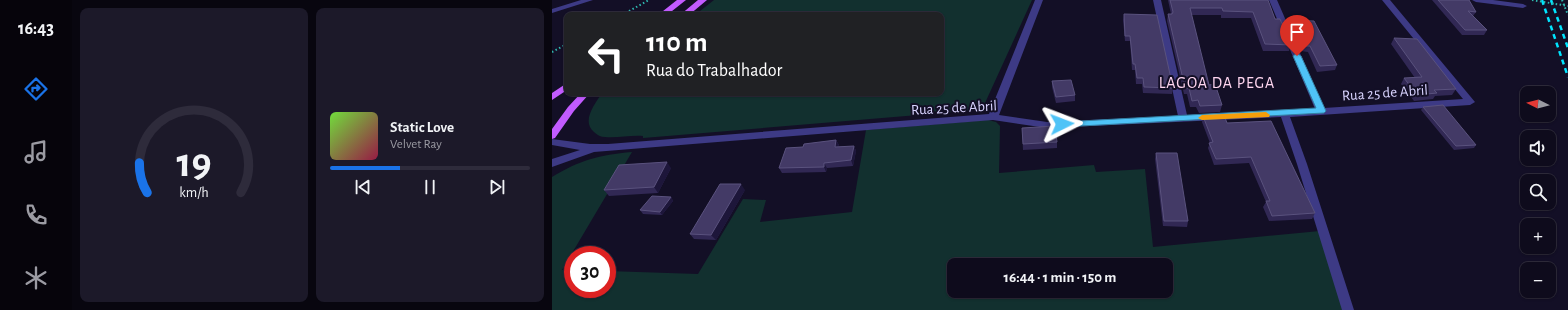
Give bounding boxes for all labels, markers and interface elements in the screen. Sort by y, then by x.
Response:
pin [1280,15,1314,56]
text: 16:43 [18,20,54,38]
icon: arrive [1286,21,1308,43]
icon: left [580,28,632,80]
text: 110 m [646,29,708,57]
text: Rua do Trabalhador [646,62,782,80]
icon: directions [22,75,50,103]
district label: LAGOA DA PEGA [1159,75,1275,91]
street label: Rua 25 de Abril [1341,83,1429,103]
north arrow [1520,86,1556,122]
map controls [1520,86,1556,298]
street label: Rua 25 de Abril [911,98,997,118]
position arrow [1041,103,1083,145]
text: Static Love [390,120,454,135]
button: sound [1520,130,1556,166]
icon: music [22,138,50,166]
text: Velvet Ray [390,138,442,151]
text: 19 [176,143,212,184]
button: search [1520,174,1556,210]
icon: previous [352,176,374,198]
icon: pause [419,176,441,198]
icon: next [486,176,508,198]
text: km/h [179,186,209,200]
icon: phone [22,201,50,229]
button: + [1520,218,1556,254]
speed limit sign: 30 [564,246,616,298]
button: − [1520,262,1556,298]
icon: climate [22,264,50,292]
text: 16:44 · 1 min · 150 m [1004,270,1116,285]

